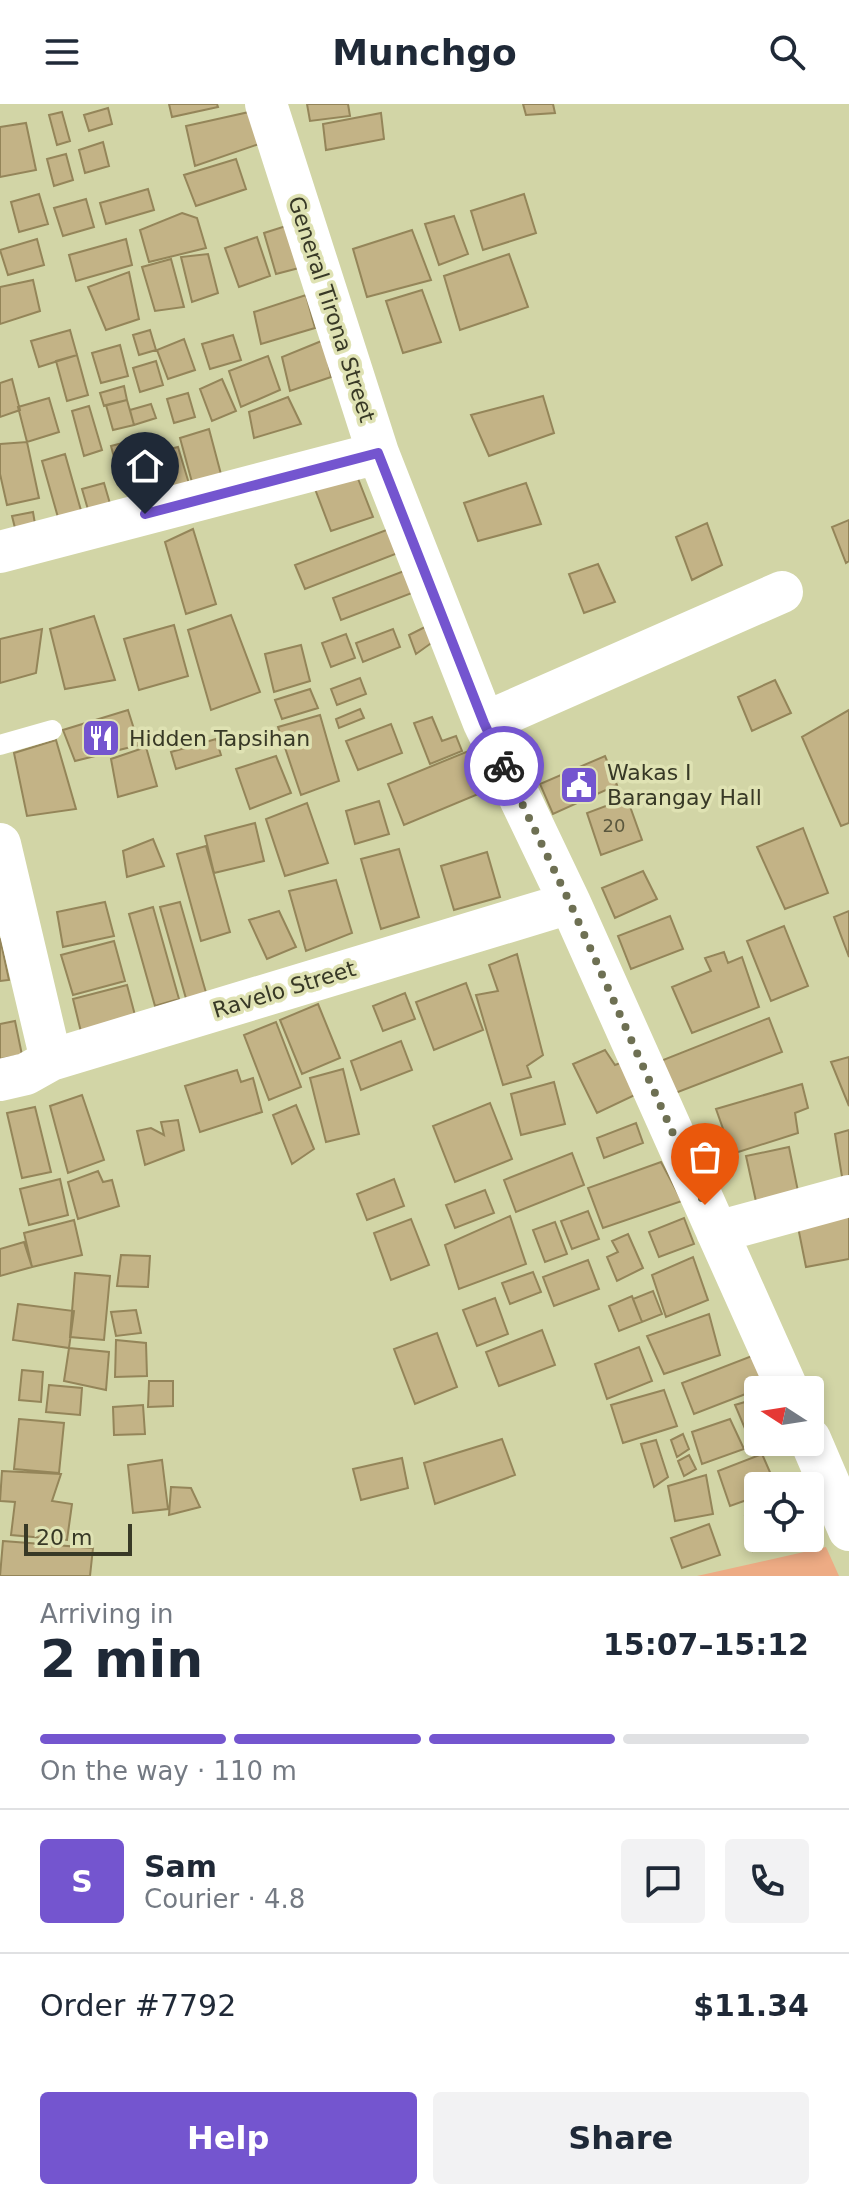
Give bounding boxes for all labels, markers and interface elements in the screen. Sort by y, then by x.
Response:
icon: menu [40,30,84,74]
icon: search [765,30,809,74]
text: Munchgo [332,32,517,73]
street label: General Tirona Street [283,193,380,426]
pin [111,432,179,514]
icon: home [123,444,167,488]
restaurant icon: Hidden Tapsihan [80,717,122,759]
place label: Hidden Tapsihan [129,726,310,751]
courier [464,726,544,806]
icon: bike [482,744,526,788]
place label: Wakas I Barangay Hall [607,760,762,810]
public building icon: Wakas I Barangay Hall [558,764,600,806]
house number: 20 [603,815,625,836]
street label: Ravelo Street [210,956,359,1023]
pin [671,1123,739,1205]
icon: bag [683,1135,727,1179]
north arrow [744,1376,824,1456]
map controls [744,1376,824,1552]
button: locate [744,1472,824,1552]
scale bar [24,1520,132,1556]
text: 20 m [36,1525,92,1550]
text: Arriving in [40,1599,174,1629]
text: 15:07–15:12 [603,1627,809,1662]
text: 2 min [40,1629,203,1689]
text: On the way · 110 m [40,1756,297,1786]
button: chat [621,1839,705,1923]
button: phone [725,1839,809,1923]
text: Sam [144,1849,217,1884]
text: S [71,1864,93,1899]
text: Courier · 4.8 [144,1884,305,1914]
text: Order #7792 [40,1988,236,2023]
text: $11.34 [693,1988,809,2023]
button: Help [40,2092,417,2184]
button: Share [433,2092,809,2184]

